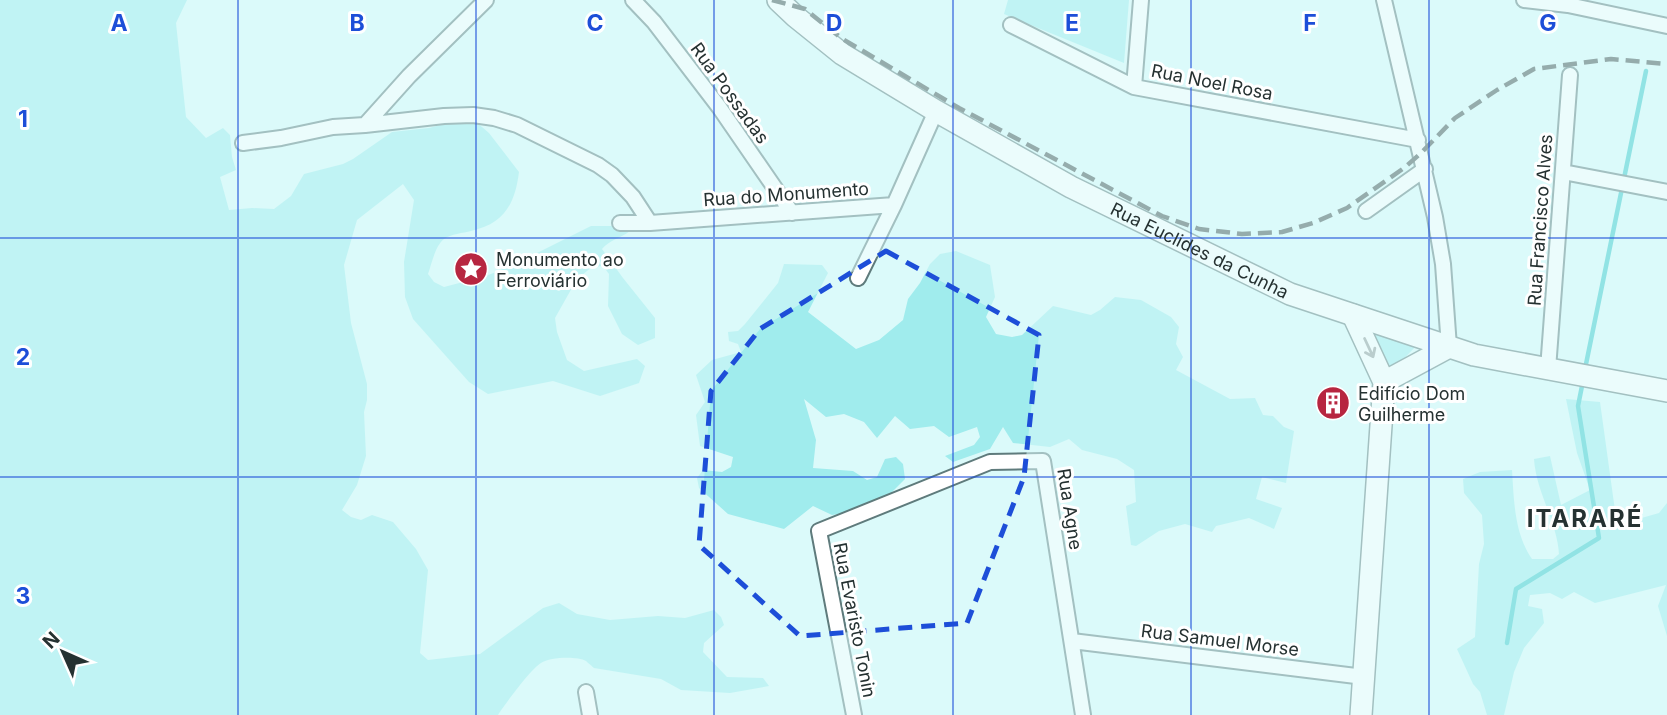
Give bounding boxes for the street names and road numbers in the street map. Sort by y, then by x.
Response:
street label: Rua Possadas [686,39,774,147]
street label: Rua Noel Rosa [1149,60,1275,104]
street label: Rua Francisco Alves [1524,134,1556,306]
street label: Rua do Monumento [702,178,870,210]
street label: Rua Euclides da Cunha [1107,198,1292,302]
street label: Rua Agne [1053,467,1087,551]
street label: Rua Evaristo Tonin [830,541,880,699]
street label: Rua Samuel Morse [1140,620,1300,660]

